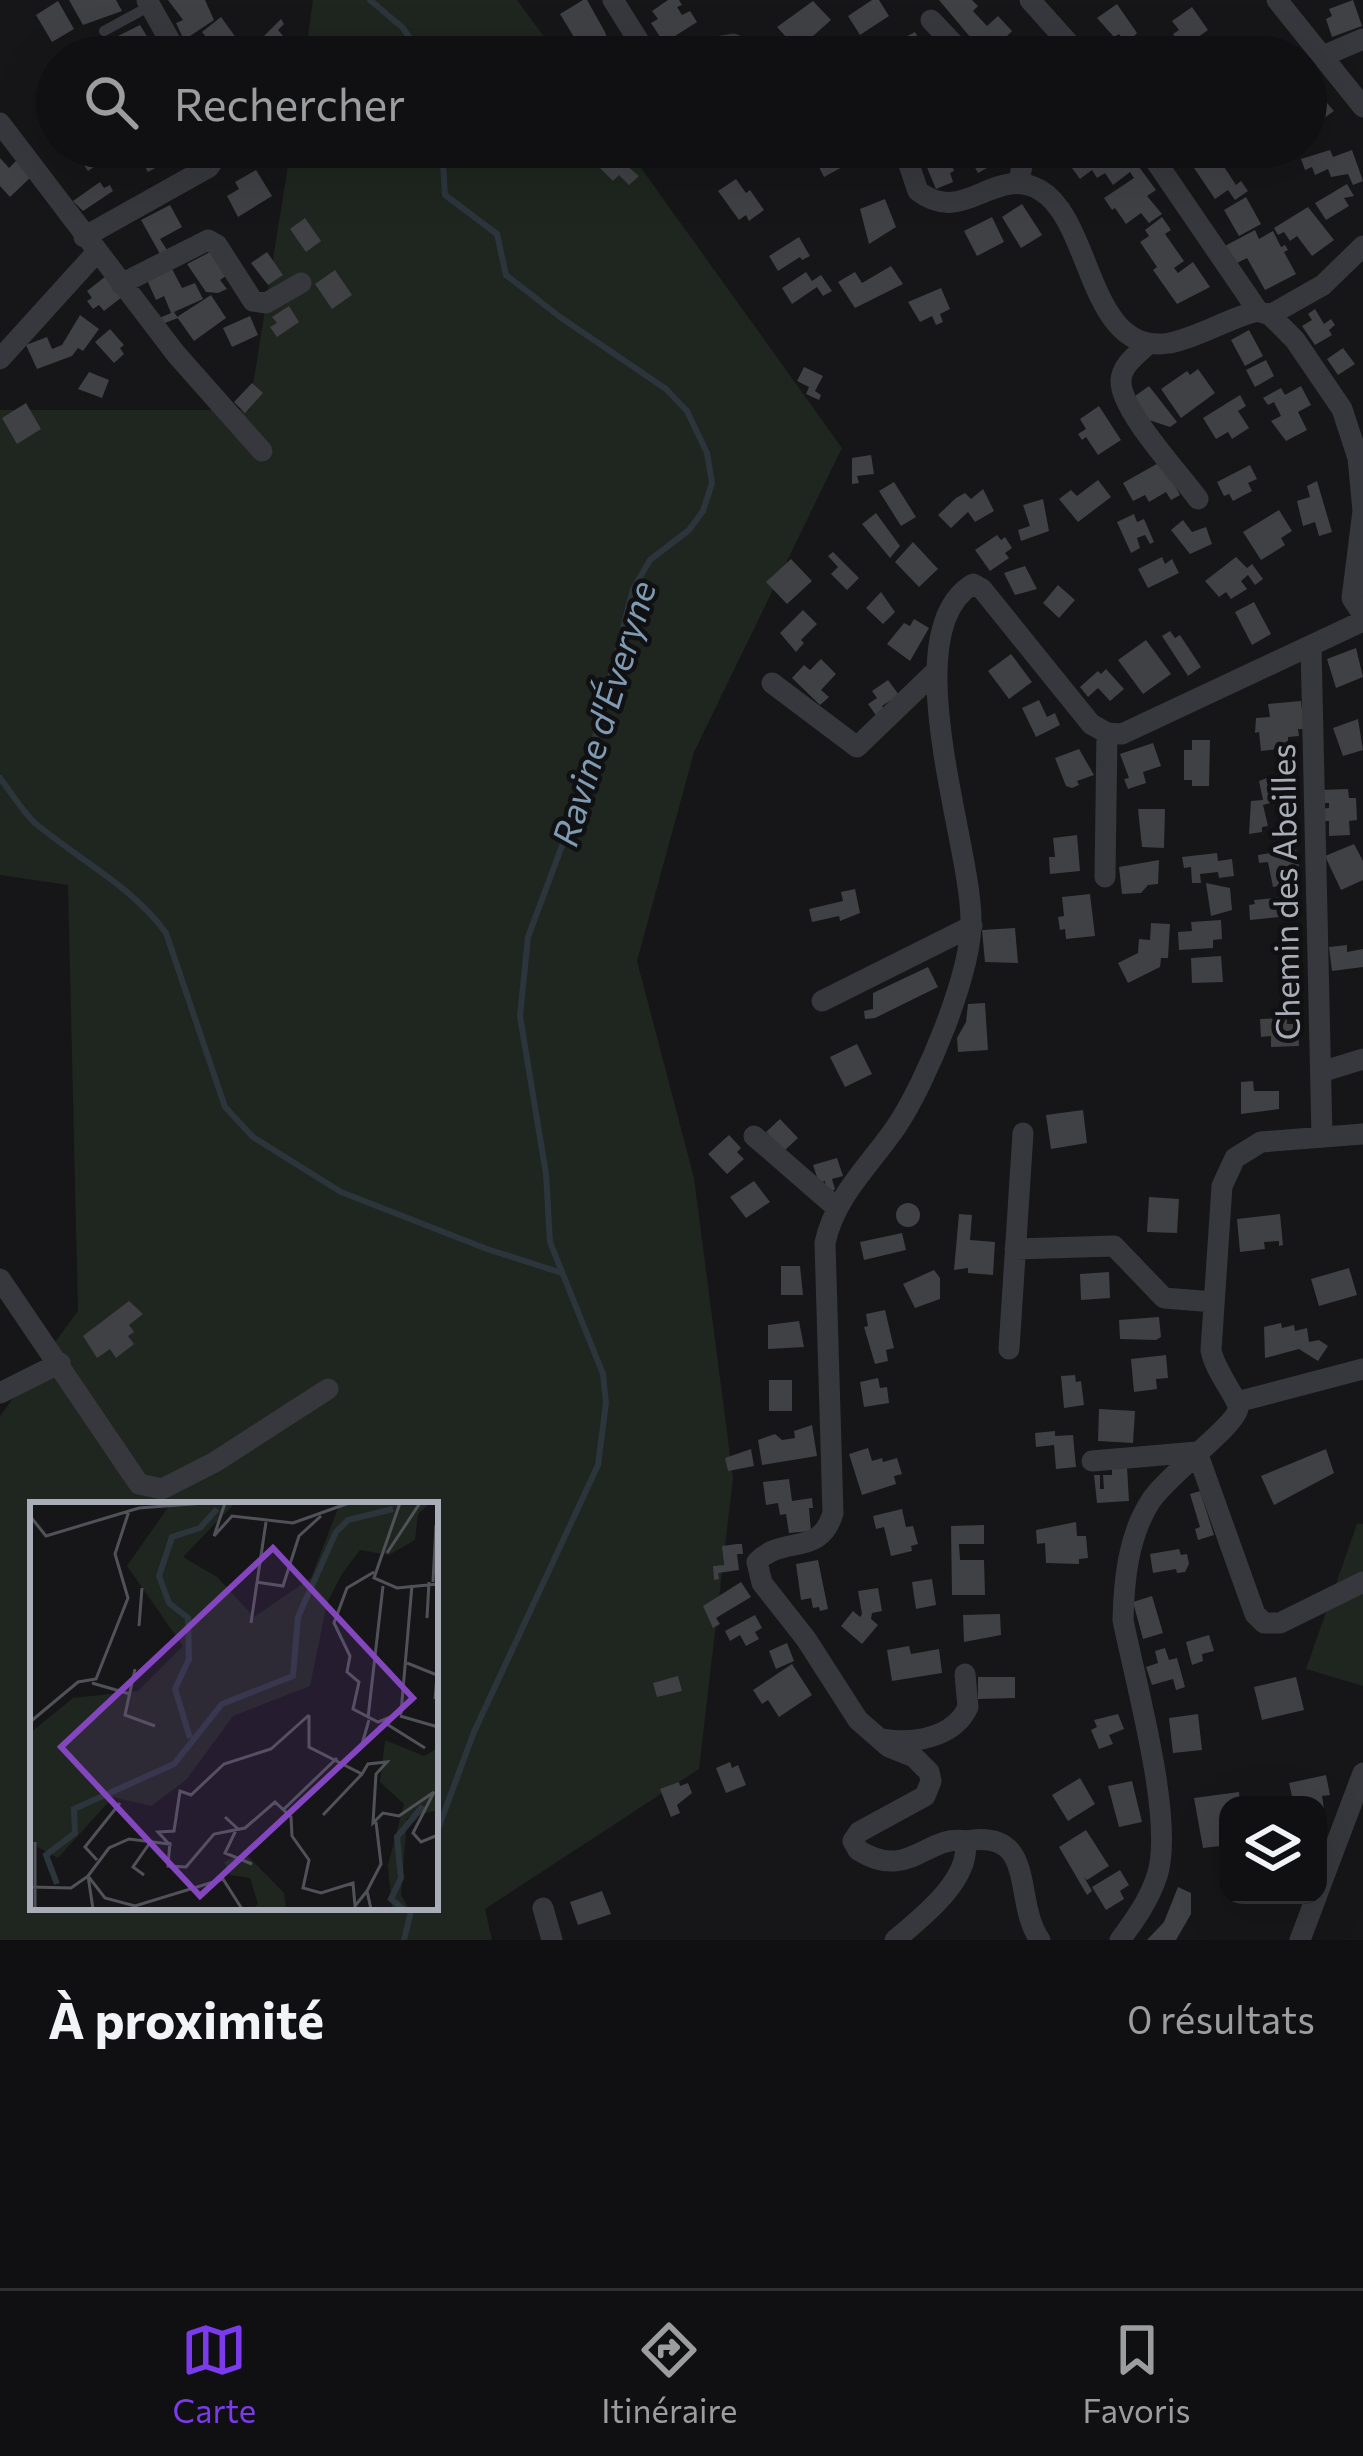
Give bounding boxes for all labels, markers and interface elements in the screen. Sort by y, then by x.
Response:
search box [36,36,1327,168]
icon: search [78,69,144,135]
text: Rechercher [174,75,405,130]
water label: Ravine d'Éveryne [541,575,663,851]
street label: Chemin des Abeilles [1261,743,1307,1041]
inset map [30,1502,438,1910]
map controls [1219,1796,1327,1904]
button: layers [1219,1796,1327,1904]
text: À proximité [48,1987,324,2050]
text: 0 résultats [1127,1994,1315,2042]
tab: Carte [173,2317,256,2430]
tab: Itinéraire [601,2317,738,2430]
tab: Favoris [1083,2317,1190,2430]

